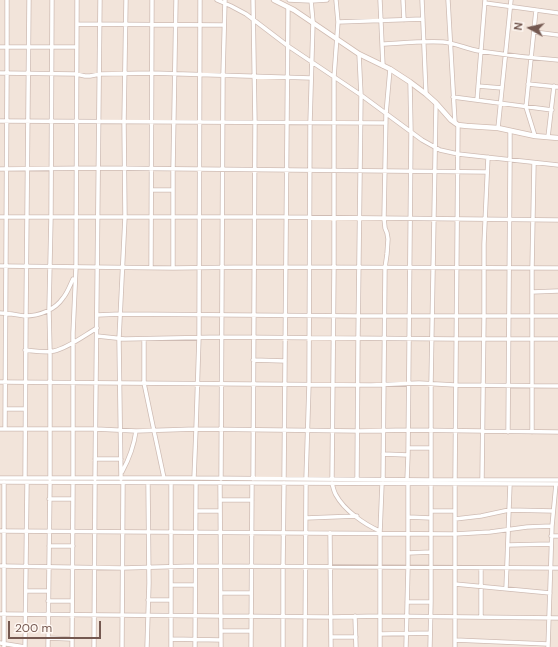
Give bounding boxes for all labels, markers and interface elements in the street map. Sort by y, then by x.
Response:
north arrow [510,8,550,48]
text: N [511,21,526,31]
scale bar [10,613,103,639]
text: 200 m [15,620,52,636]

